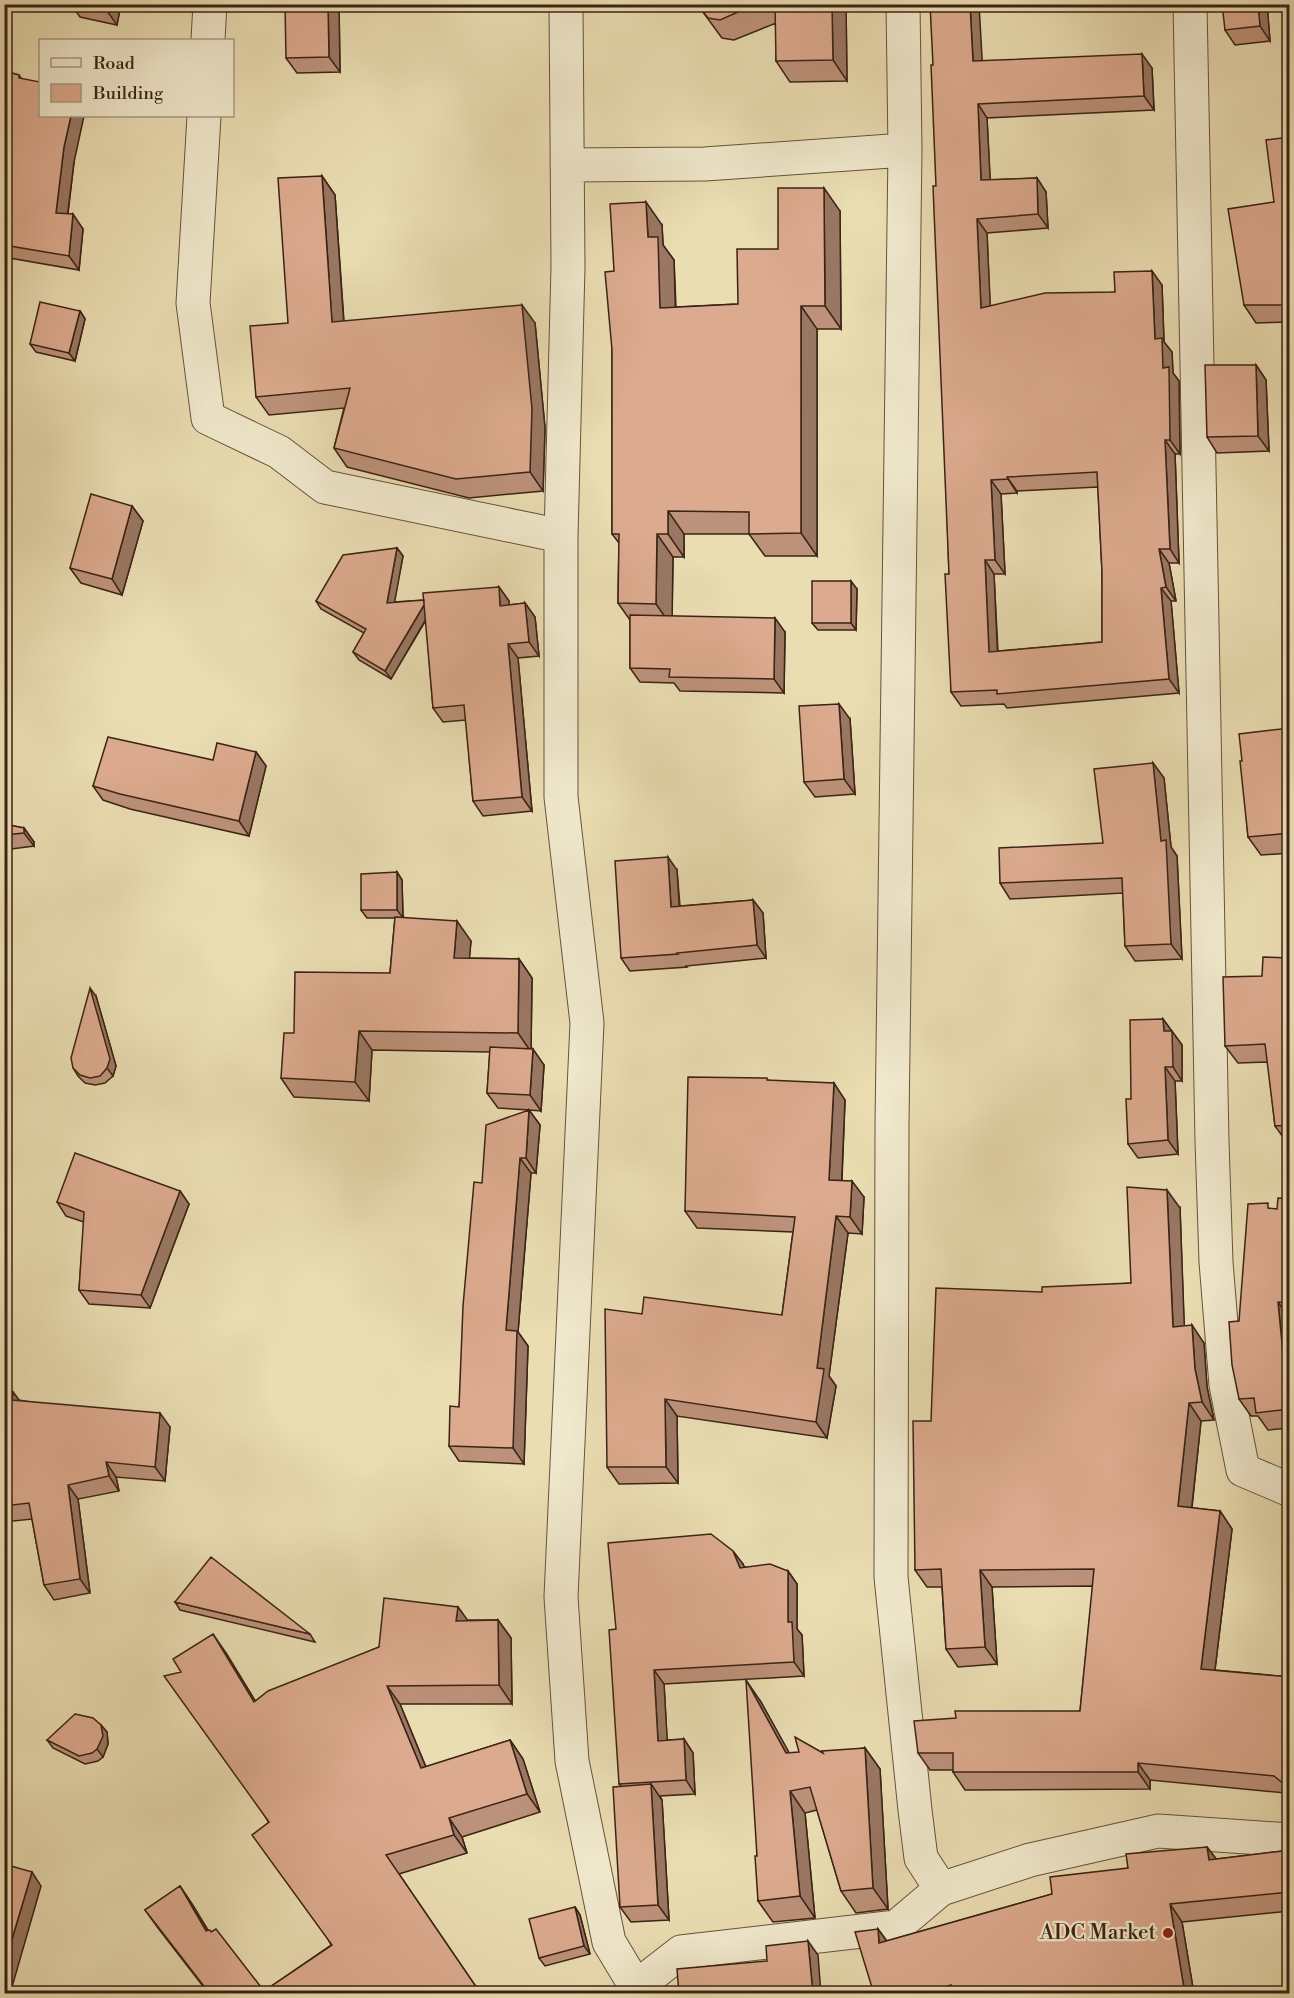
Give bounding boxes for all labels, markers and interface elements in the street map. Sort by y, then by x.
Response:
legend [39,39,234,117]
text: Road [93,52,136,75]
text: Building [92,82,164,105]
place label: ADC Market [1039,1920,1157,1946]
marker: ADC Market [1161,1926,1175,1940]

